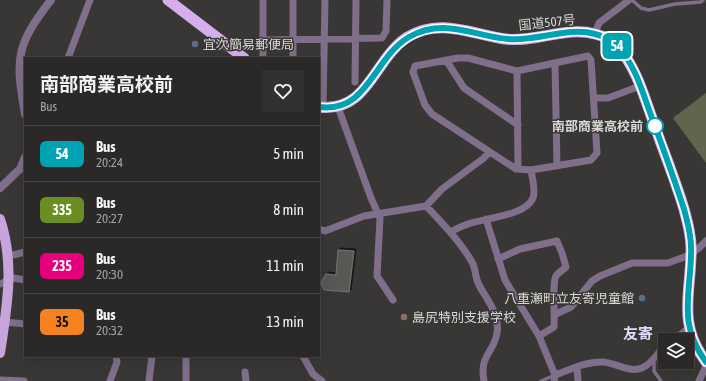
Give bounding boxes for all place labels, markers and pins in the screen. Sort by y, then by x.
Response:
place label: 宜次簡易郵便局 [203,37,294,52]
marker: 宜次簡易郵便局 [190,39,200,49]
marker: 南部商業高校前 [646,117,664,135]
place label: 南部商業高校前 [552,119,643,134]
place label: 八重瀬町立友寄児童館 [504,291,634,306]
marker: 八重瀬町立友寄児童館 [637,293,647,303]
place label: 島尻特別支援学校 [412,310,516,325]
marker: 島尻特別支援学校 [399,312,409,322]

